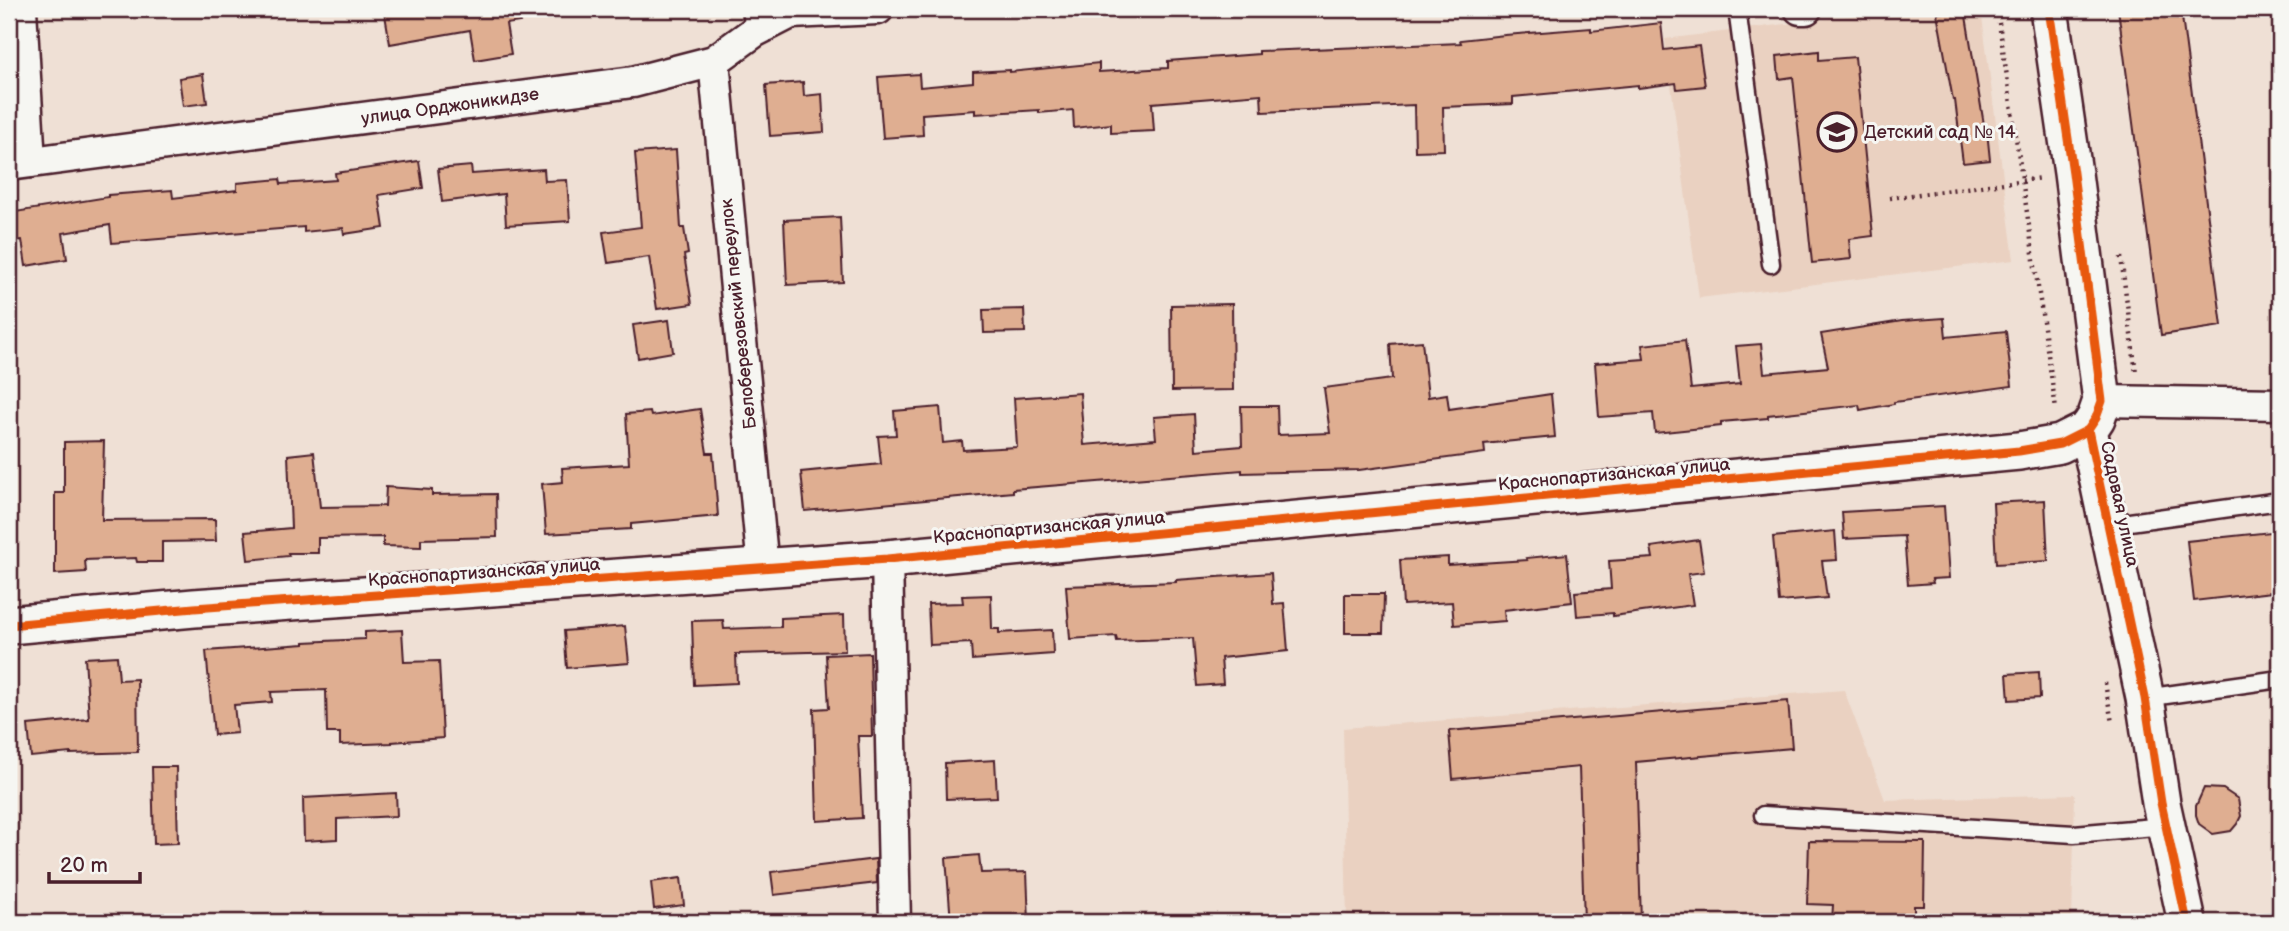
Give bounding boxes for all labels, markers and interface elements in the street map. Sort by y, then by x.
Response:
street label: улица Орджоникидзе [360,84,540,129]
school or university icon: Детский сад № 14 [1816,111,1858,153]
place label: Детский сад № 14 [1864,122,2016,143]
street label: Белоберезовский переулок [716,197,761,430]
street label: Садовая улица [2096,439,2143,569]
street label: Краснопартизанская улица [1497,454,1731,495]
street label: Краснопартизанская улица [932,507,1166,548]
street label: Краснопартизанская улица [367,554,601,591]
scale bar [49,840,140,884]
text: 20 m [60,853,108,878]

